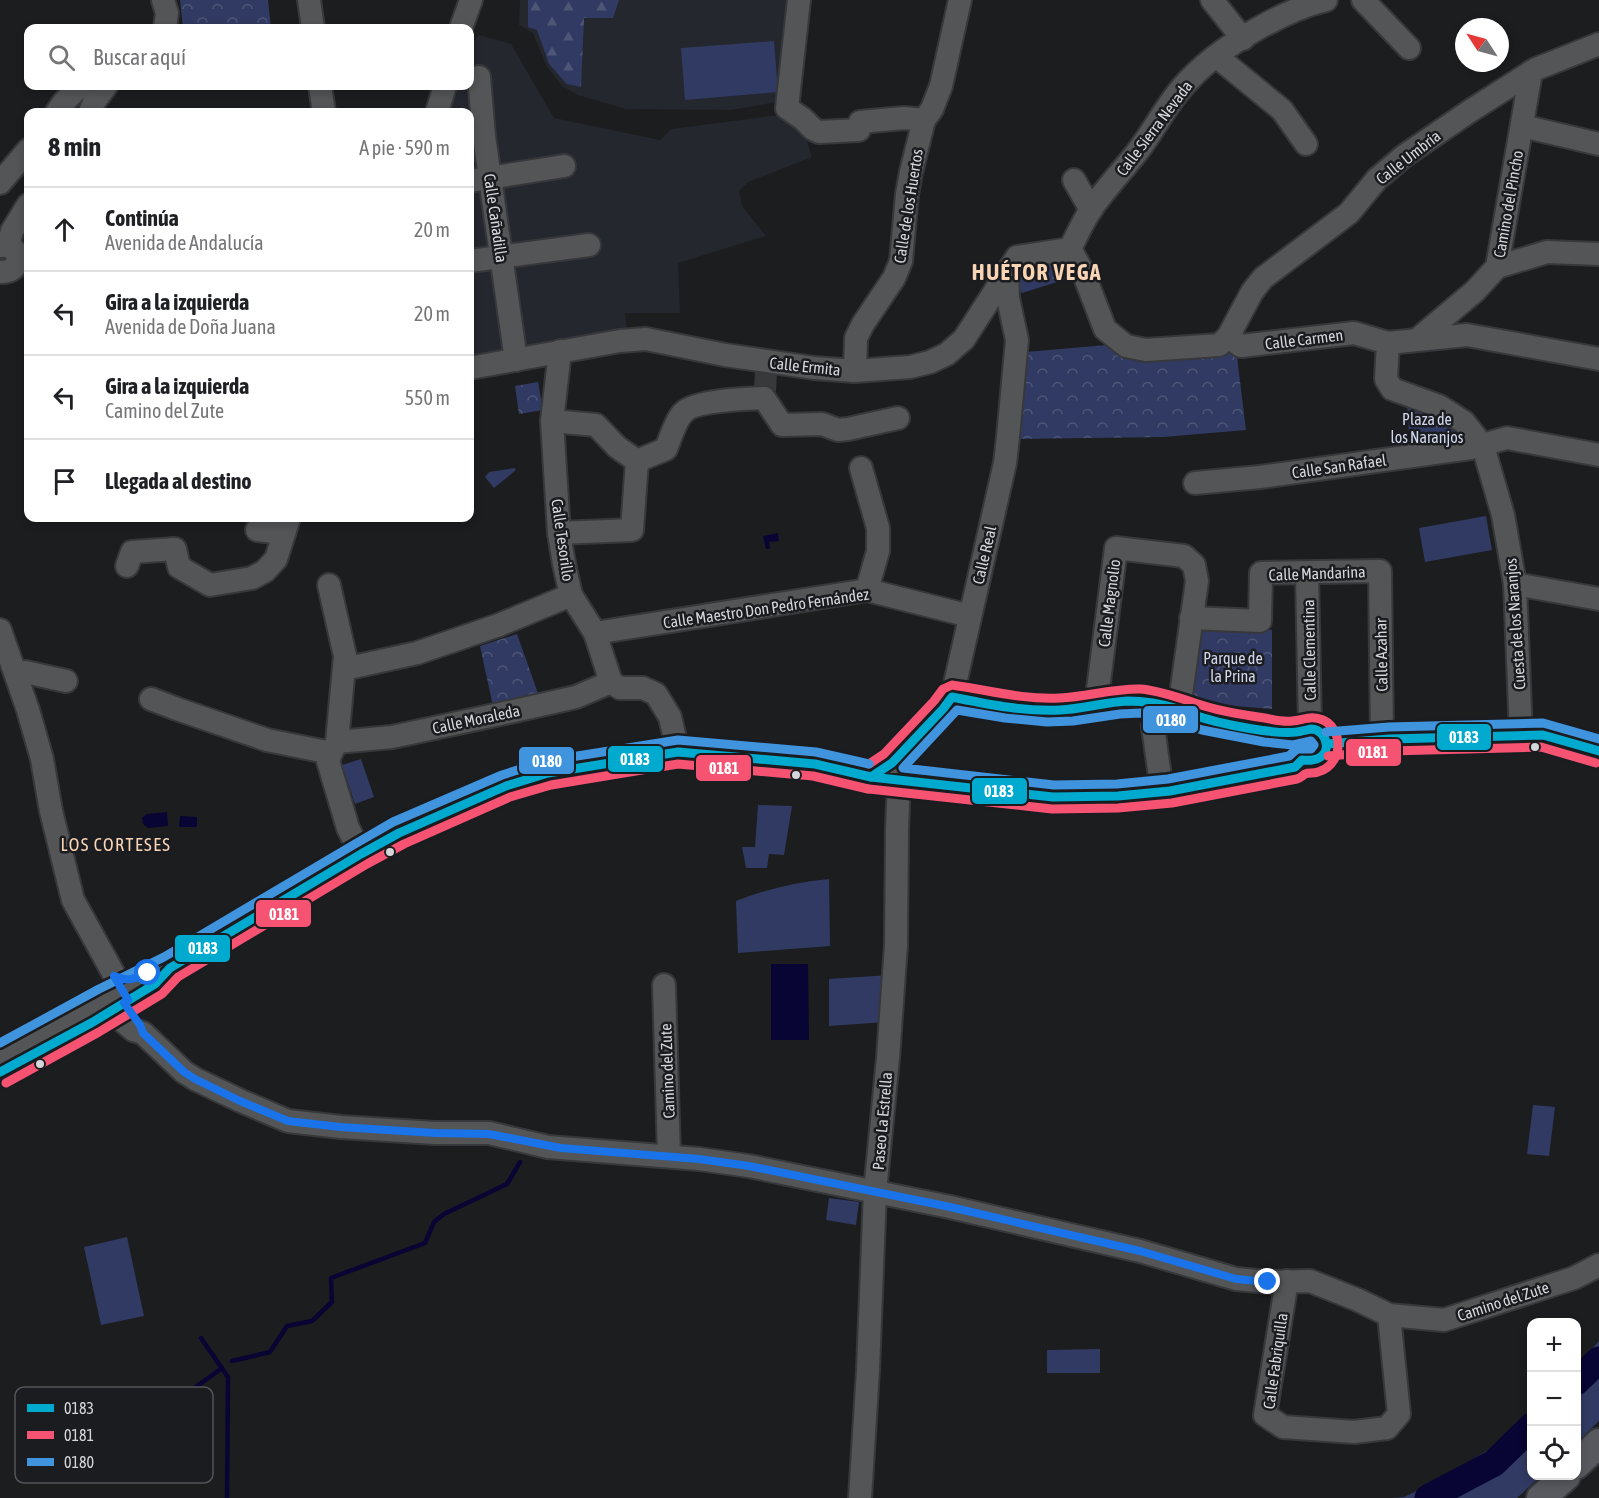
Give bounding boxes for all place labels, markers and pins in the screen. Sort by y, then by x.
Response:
unlabelled marker [1529,741,1541,753]
unlabelled marker [790,769,802,781]
unlabelled marker [384,846,396,858]
unlabelled marker [34,1058,46,1070]

